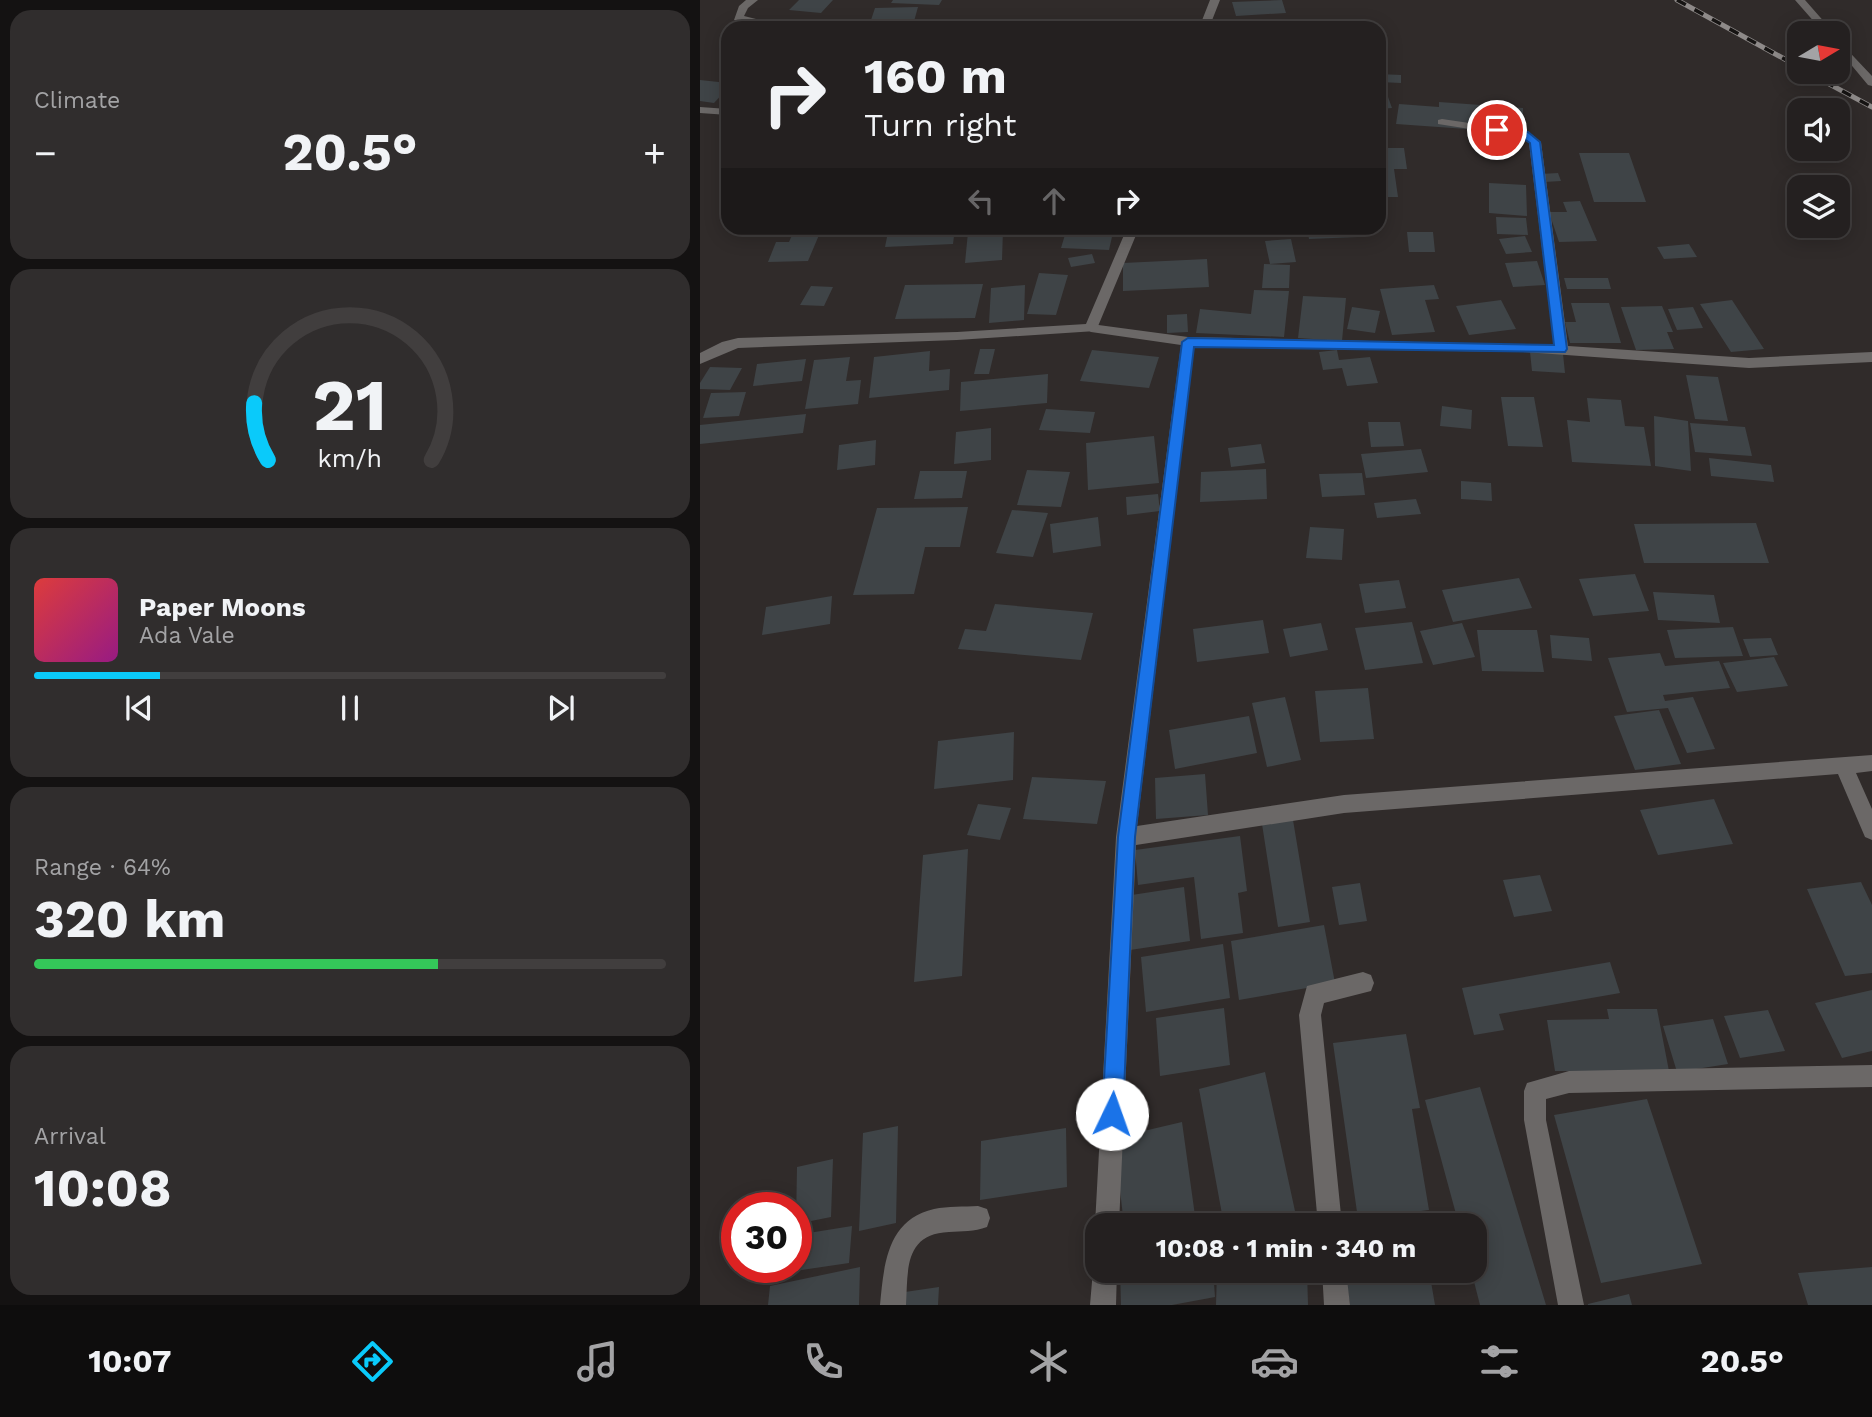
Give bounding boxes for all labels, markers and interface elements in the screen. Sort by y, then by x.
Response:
north arrow [1787,21,1850,84]
map controls [1787,21,1850,238]
text: 160 m [864,47,1007,105]
icon: right [749,49,840,140]
text: Climate [34,87,120,114]
button: sound [1787,98,1850,161]
pin [1467,100,1527,160]
text: Turn right [864,106,1016,144]
icon: arrive [1478,111,1516,149]
text: 20.5° [282,122,418,183]
text: − [34,131,57,175]
text: + [643,131,666,175]
button: layers [1787,175,1850,238]
icon: left [962,182,1000,220]
icon: ahead [1035,182,1073,220]
icon: right [1108,182,1146,220]
text: 21 [313,362,387,448]
text: km/h [318,443,382,472]
text: Paper Moons [139,592,306,622]
text: Ada Vale [139,622,235,649]
icon: previous [120,689,158,727]
icon: pause [331,689,369,727]
icon: next [542,689,580,727]
text: Range · 64% [34,854,171,881]
text: 320 km [34,889,225,950]
position arrow [1075,1077,1149,1151]
text: Arrival [34,1123,106,1150]
text: 10:08 [34,1158,172,1219]
speed limit sign: 30 [721,1192,812,1283]
text: 10:08 · 1 min · 340 m [1156,1233,1416,1263]
icon: directions [348,1337,397,1386]
icon: music [573,1337,622,1386]
icon: phone [799,1337,848,1386]
icon: climate [1024,1337,1073,1386]
icon: car [1250,1337,1299,1386]
icon: filters [1475,1337,1524,1386]
text: 10:07 [88,1342,172,1380]
text: 20.5° [1701,1342,1784,1380]

